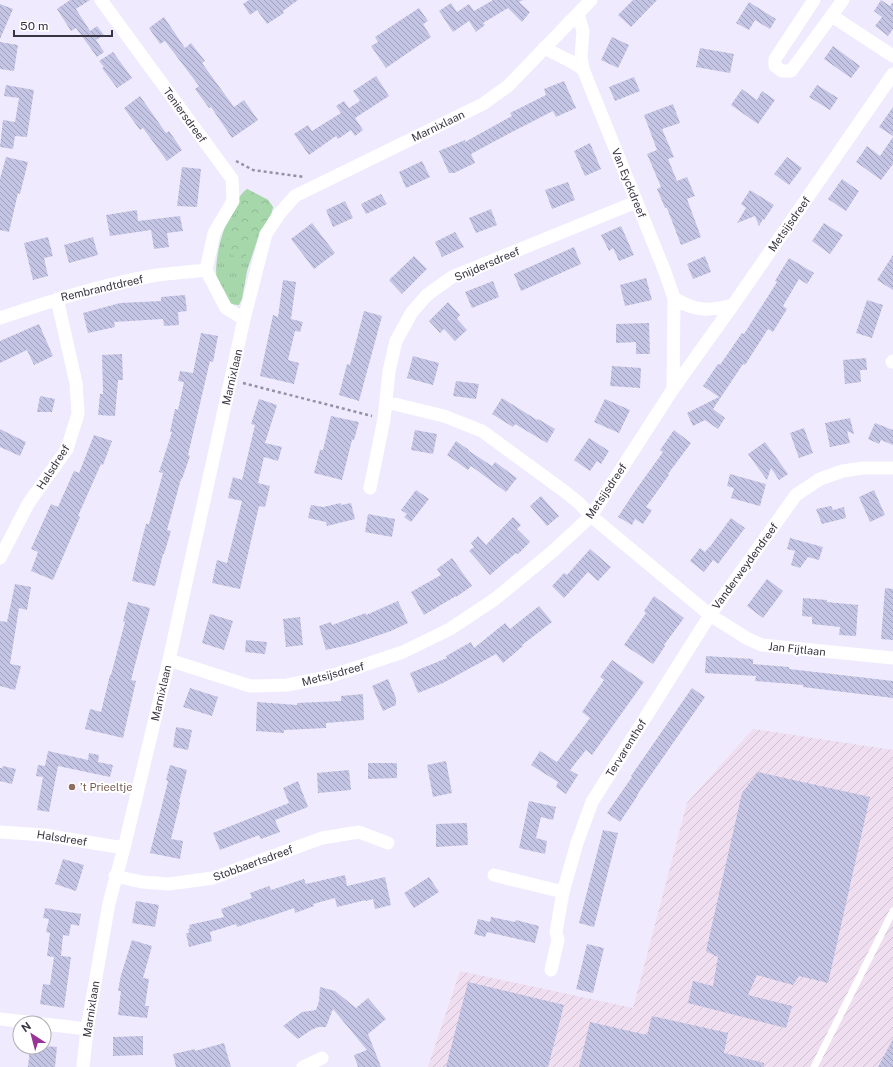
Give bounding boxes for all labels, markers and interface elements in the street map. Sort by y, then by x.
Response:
scale bar [14,12,112,38]
text: 50 m [20,19,48,33]
street label: Teniersdreef [161,85,209,145]
street label: Marnixlaan [410,108,466,144]
street label: Van Eyckdreef [610,147,649,220]
street label: Metsijsdreef [766,194,813,254]
street label: Snijdersdreef [453,245,522,283]
street label: Rembrandtdreef [60,273,145,303]
street label: Marnixlaan [220,348,244,406]
street label: Halsdreef [34,442,72,492]
street label: Metsijsdreef [583,461,629,521]
street label: Vanderweydendreef [710,520,781,611]
street label: Jan Fijtlaan [768,640,826,658]
street label: Metsijsdreef [300,660,366,688]
street label: Marnixlaan [149,664,173,722]
street label: Tervarenthof [604,717,649,779]
place label: ’t Prieeltje [80,781,132,793]
marker: ’t Prieeltje [67,782,77,792]
street label: Halsdreef [36,828,89,848]
street label: Stobbaertsdreef [211,843,295,883]
street label: Marnixlaan [81,980,101,1038]
north arrow [12,1015,52,1055]
text: N [19,1020,33,1034]

